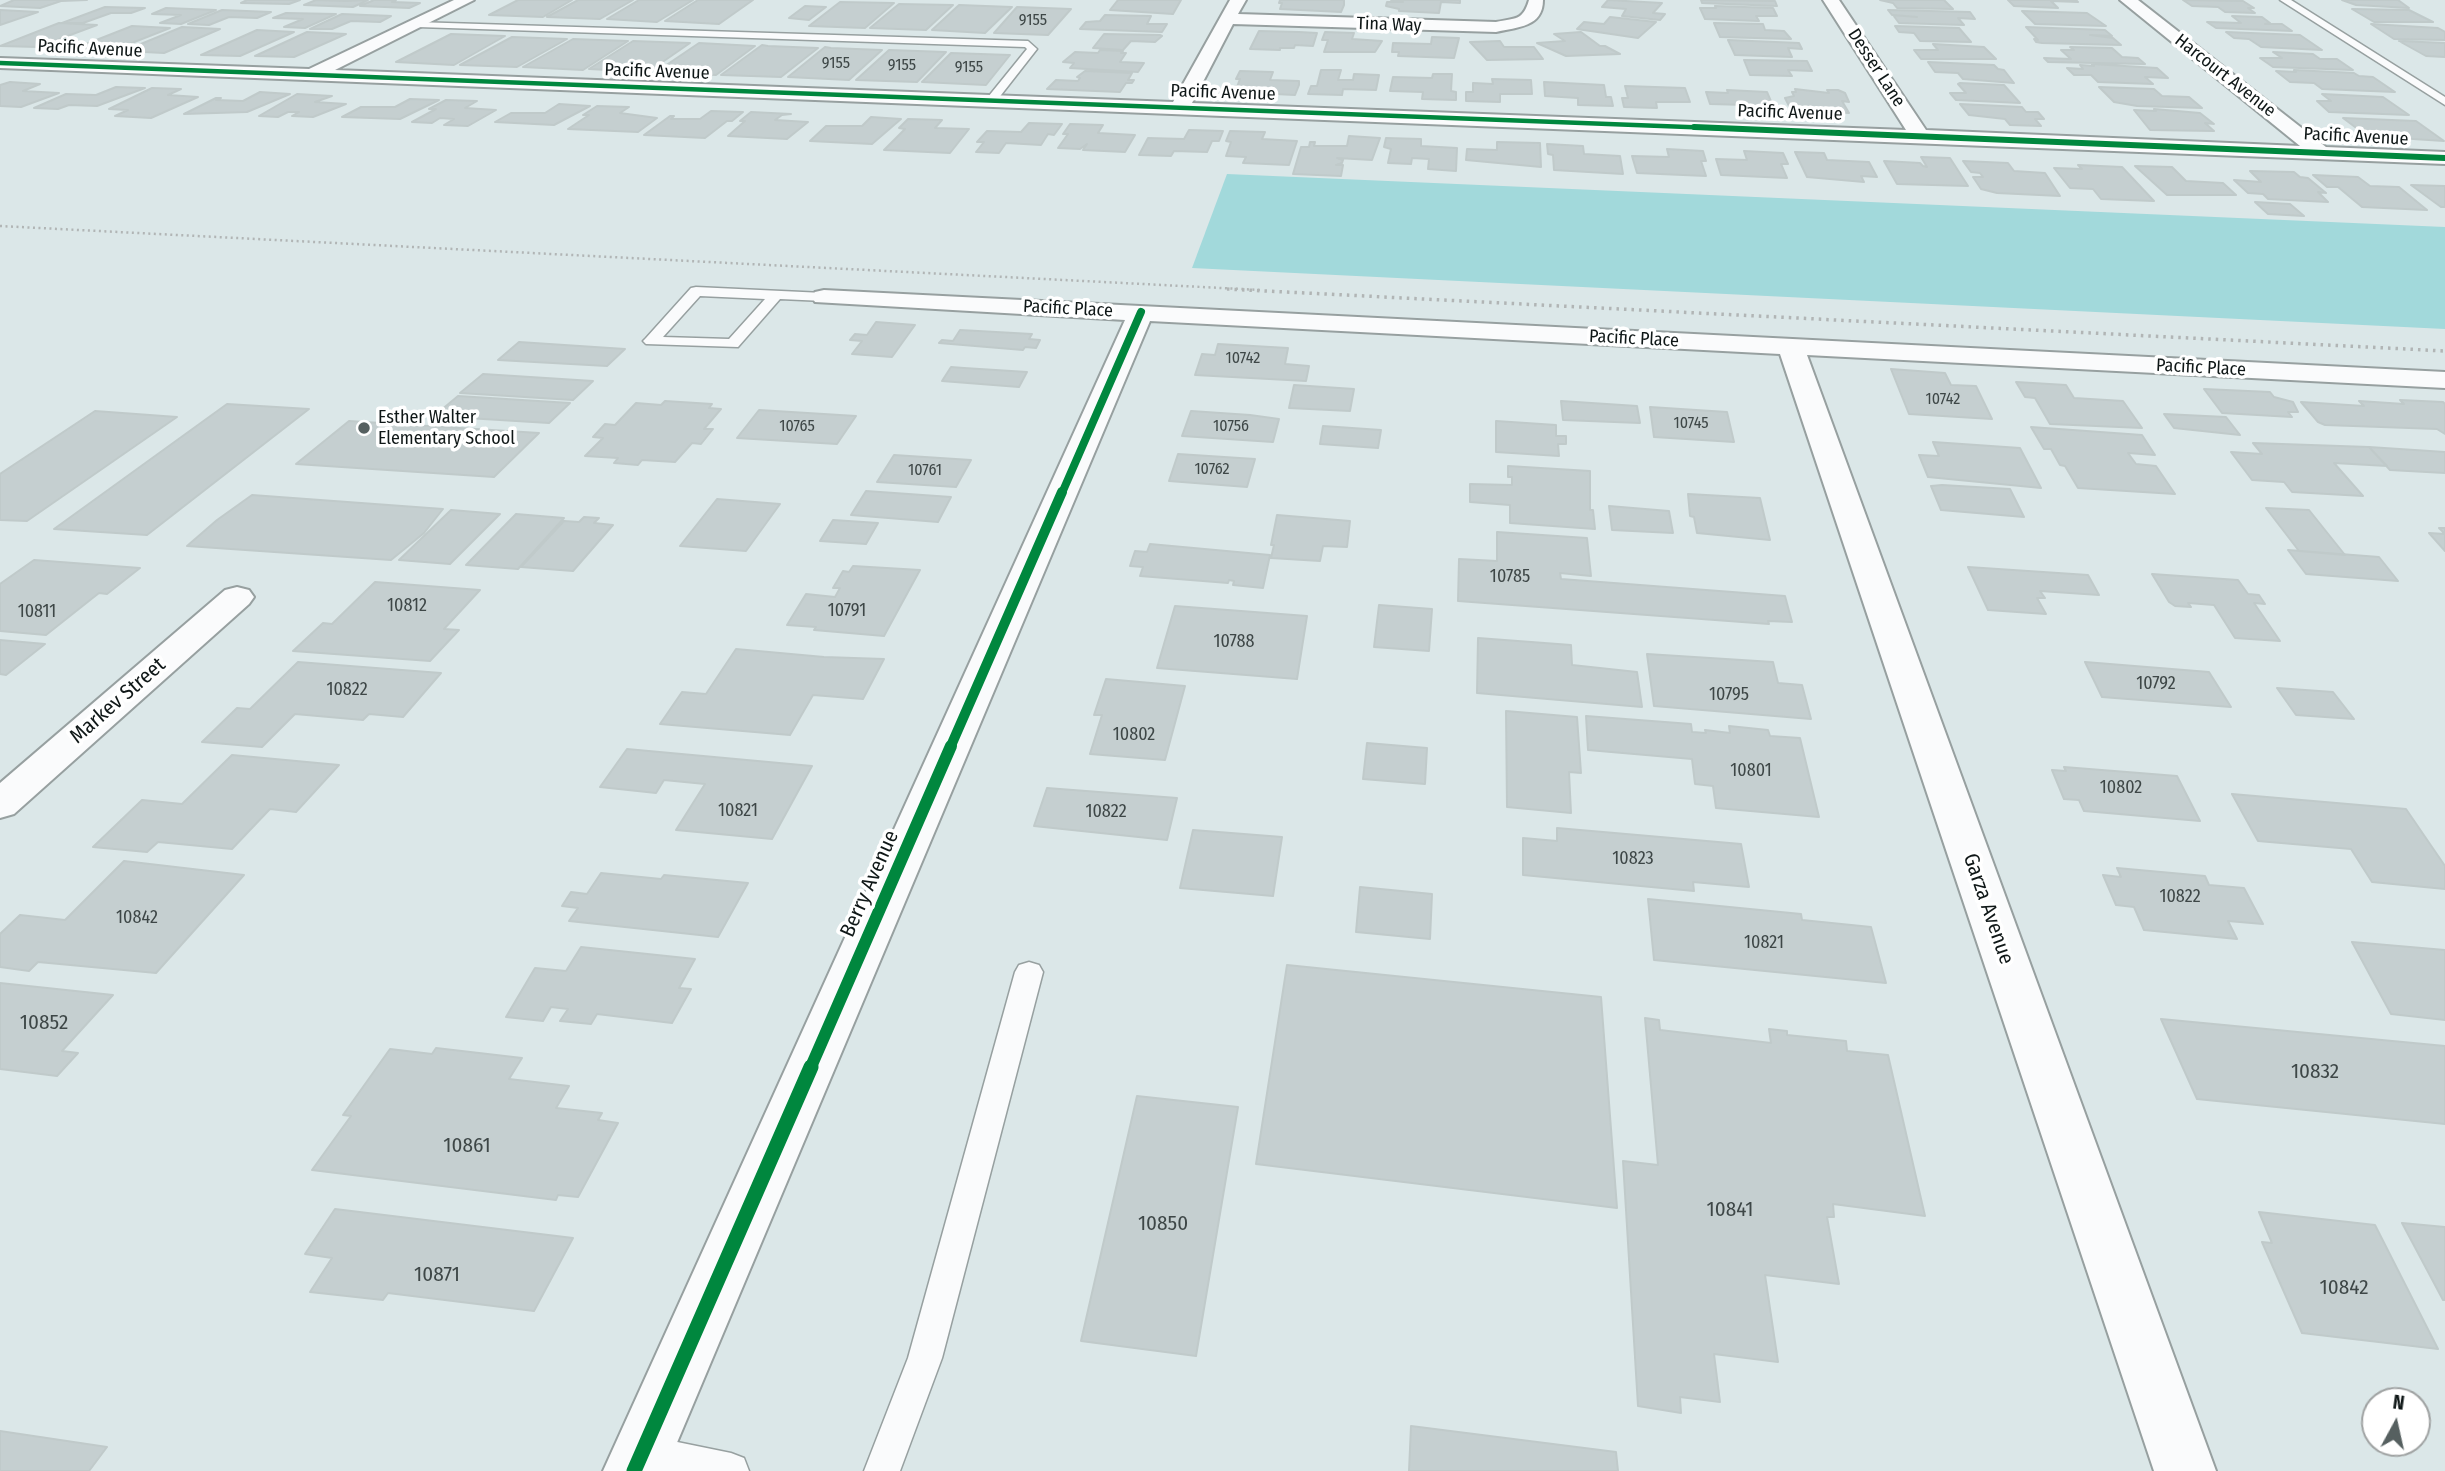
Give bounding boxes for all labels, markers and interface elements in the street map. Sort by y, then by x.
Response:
house number: 9155 [1019,11,1047,31]
street label: Tina Way [1356,13,1422,37]
street label: Desser Lane [1843,25,1909,111]
street label: Harcourt Avenue [2170,30,2280,122]
street label: Pacific Avenue [37,35,143,63]
house number: 9155 [822,54,850,74]
house number: 9155 [888,56,916,76]
house number: 9155 [955,58,983,78]
street label: Pacific Avenue [604,59,710,85]
street label: Pacific Avenue [1170,80,1276,106]
street label: Pacific Avenue [1737,100,1843,126]
street label: Pacific Avenue [2303,123,2409,151]
street label: Pacific Place [1023,296,1113,322]
street label: Pacific Place [1589,326,1679,352]
house number: 10742 [1226,349,1260,369]
street label: Pacific Place [2156,355,2246,381]
house number: 10742 [1926,390,1960,410]
place label: Esther Walter Elementary School [378,407,515,450]
house number: 10745 [1673,414,1709,434]
house number: 10765 [779,417,815,437]
house number: 10756 [1213,417,1249,437]
marker: Esther Walter Elementary School [356,420,372,436]
house number: 10762 [1194,460,1230,480]
house number: 10761 [908,461,942,481]
house number: 10785 [1490,566,1530,588]
house number: 10812 [387,595,427,617]
house number: 10791 [828,600,866,622]
house number: 10811 [18,601,56,623]
house number: 10788 [1213,631,1255,653]
street label: Markev Street [65,653,171,749]
house number: 10792 [2136,673,2176,695]
house number: 10822 [326,679,368,701]
house number: 10795 [1709,684,1749,706]
house number: 10802 [1113,724,1155,746]
house number: 10801 [1730,760,1772,782]
house number: 10802 [2100,777,2142,799]
house number: 10821 [718,800,758,822]
house number: 10822 [1085,801,1127,823]
street label: Berry Avenue [835,827,905,941]
house number: 10823 [1612,848,1654,870]
street label: Garza Avenue [1957,850,2019,968]
house number: 10822 [2159,886,2201,908]
house number: 10842 [116,907,158,929]
house number: 10821 [1744,932,1784,954]
house number: 10852 [20,1010,68,1036]
house number: 10832 [2291,1059,2339,1085]
house number: 10861 [443,1133,491,1159]
house number: 10841 [1707,1197,1753,1223]
house number: 10850 [1138,1211,1188,1237]
house number: 10871 [414,1262,460,1288]
house number: 10842 [2320,1275,2368,1301]
north arrow [2361,1387,2431,1457]
text: N [2391,1391,2406,1415]

